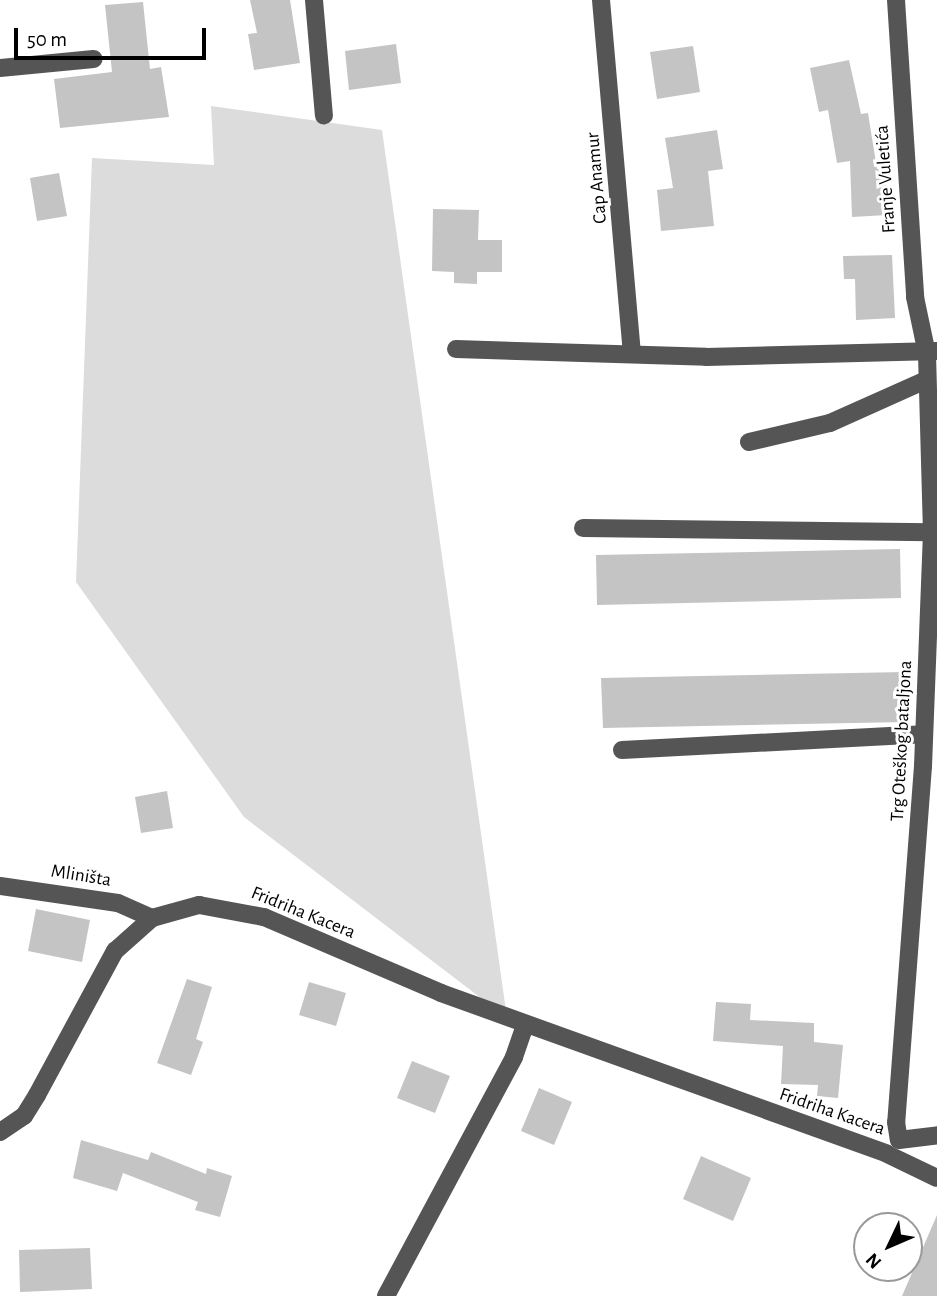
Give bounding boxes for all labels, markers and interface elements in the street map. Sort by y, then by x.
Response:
scale bar [18,14,210,58]
text: 50 m [27,29,67,50]
street label: Franje Vuletića [871,124,901,234]
street label: Cap Anamur [582,131,612,225]
street label: Trg Oteškog bataljona [886,660,918,822]
street label: Mliništa [49,860,113,892]
street label: Fridriha Kacera [248,882,358,944]
street label: Fridriha Kacera [776,1083,888,1141]
north arrow [853,1212,923,1282]
text: N [863,1249,885,1272]

